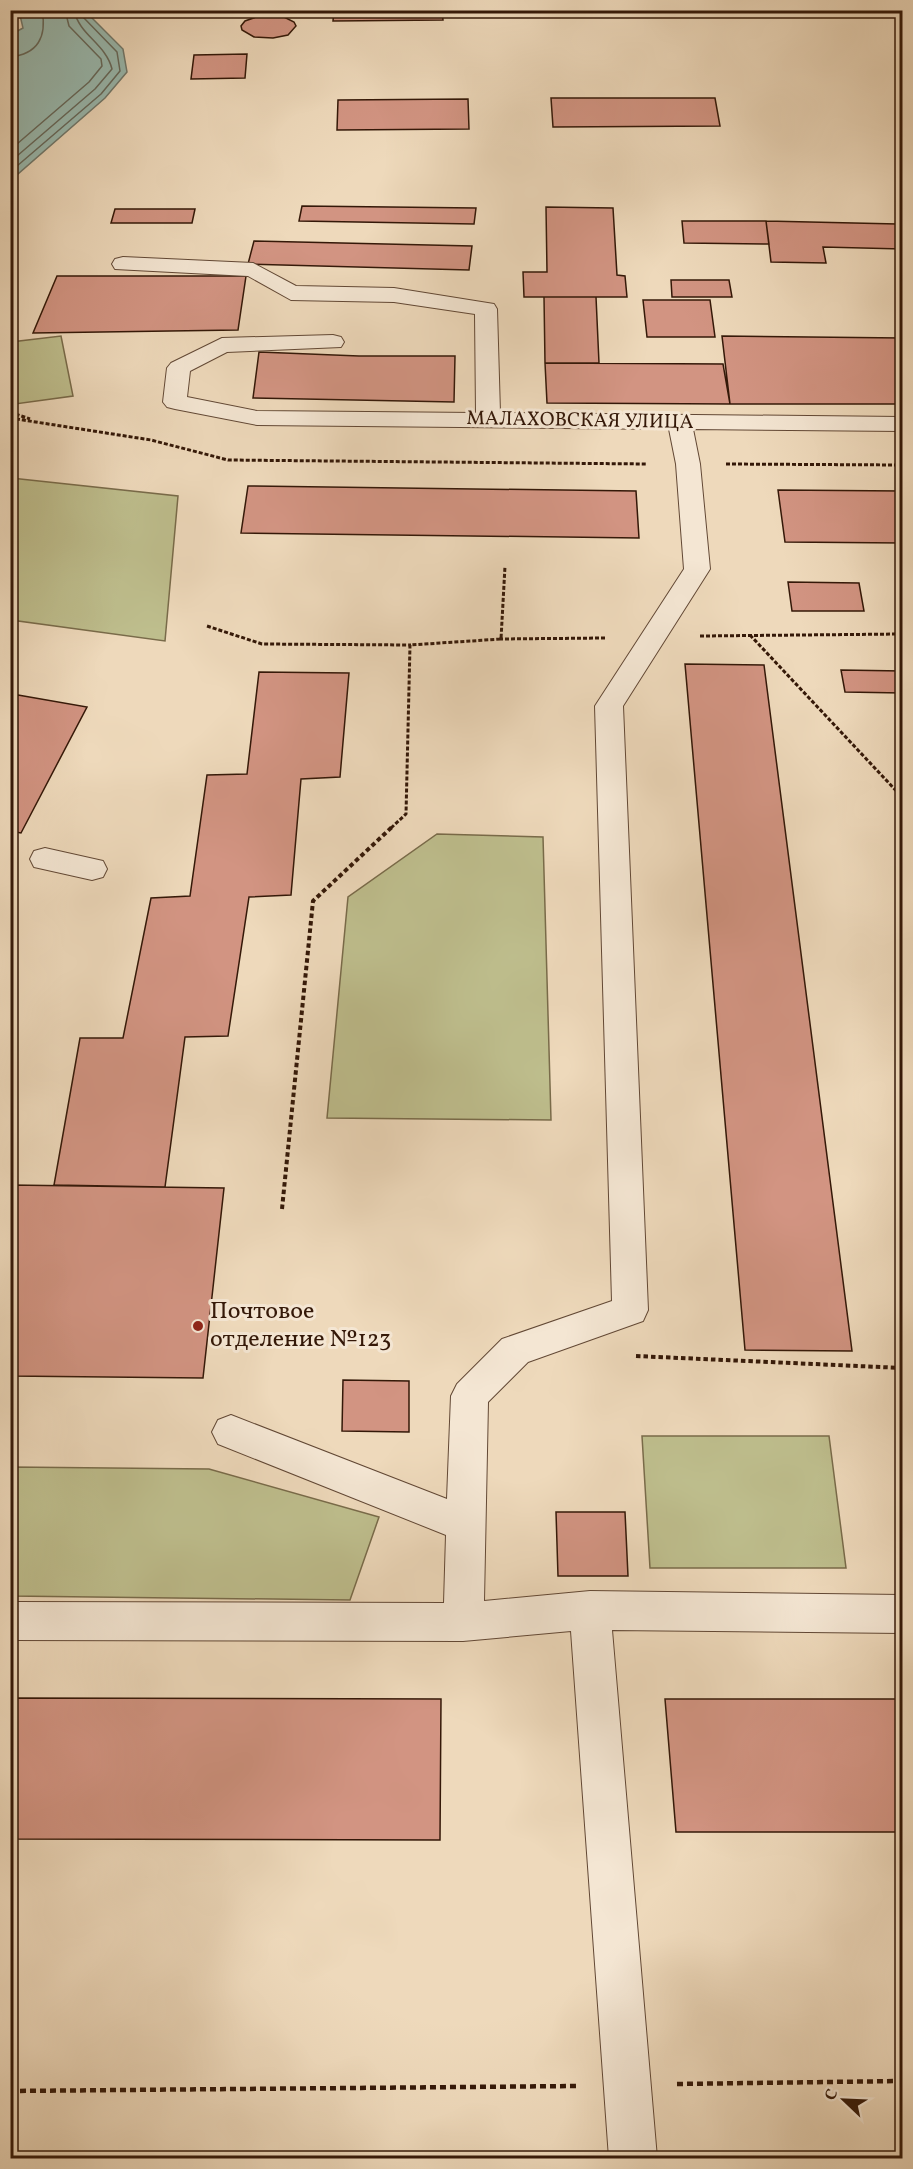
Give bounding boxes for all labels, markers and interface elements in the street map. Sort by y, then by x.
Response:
street label: МАЛАХОВСКАЯ УЛИЦА [466,405,694,437]
place label: Почтовое отделение №123 [210,1295,391,1357]
marker: Почтовое отделение №123 [191,1319,205,1333]
north arrow [814,2070,874,2130]
text: С [820,2086,844,2104]

